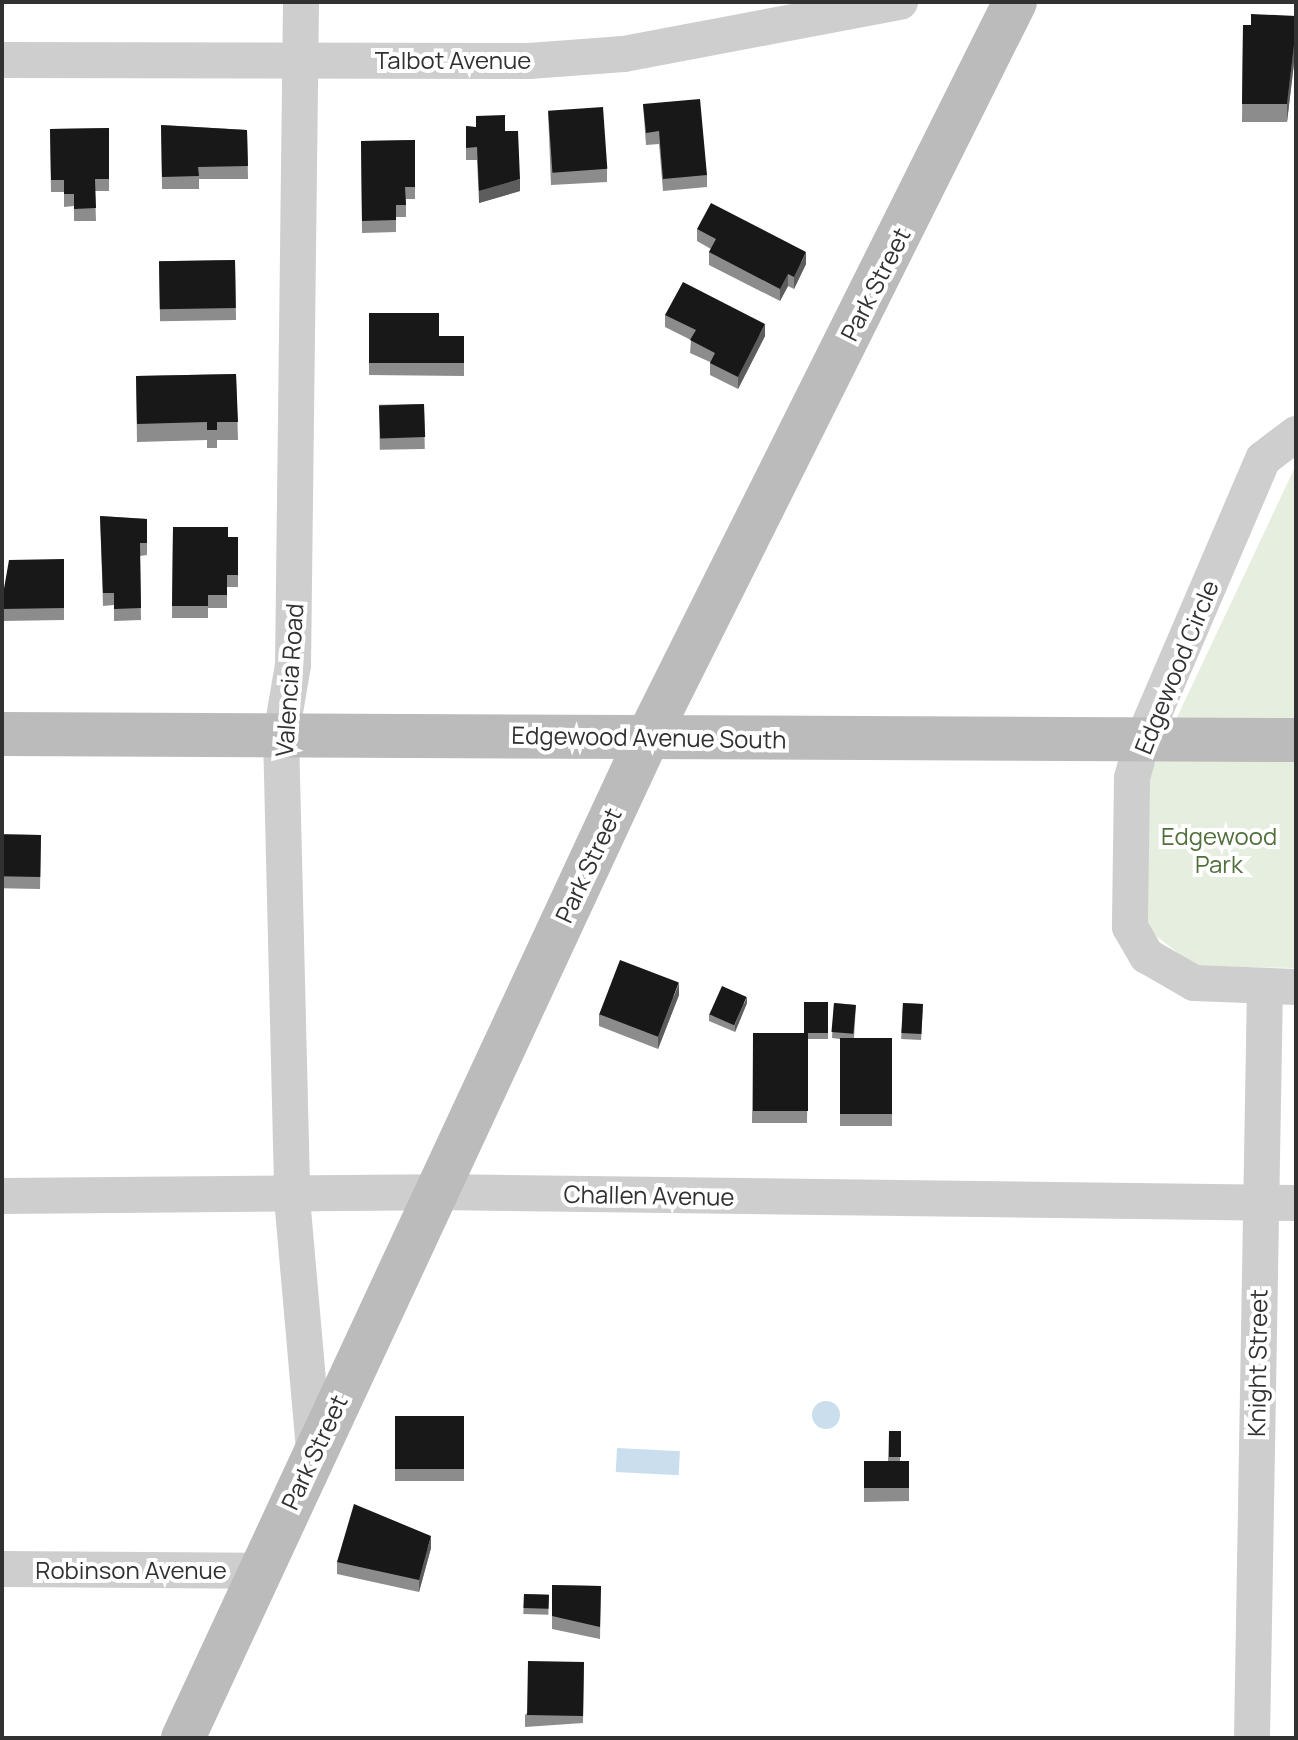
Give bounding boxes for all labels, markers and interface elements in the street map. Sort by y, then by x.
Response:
street label: Talbot Avenue [375,46,531,74]
street label: Park Street [834,223,916,345]
street label: Edgewood Circle [1128,576,1224,758]
street label: Valencia Road [269,602,309,758]
street label: Edgewood Avenue South [511,720,787,754]
street label: Park Street [549,803,627,927]
park label: Edgewood Park [1161,822,1277,878]
street label: Challen Avenue [563,1179,735,1211]
street label: Knight Street [1241,1289,1273,1437]
street label: Park Street [275,1390,353,1514]
street label: Robinson Avenue [35,1556,227,1584]

